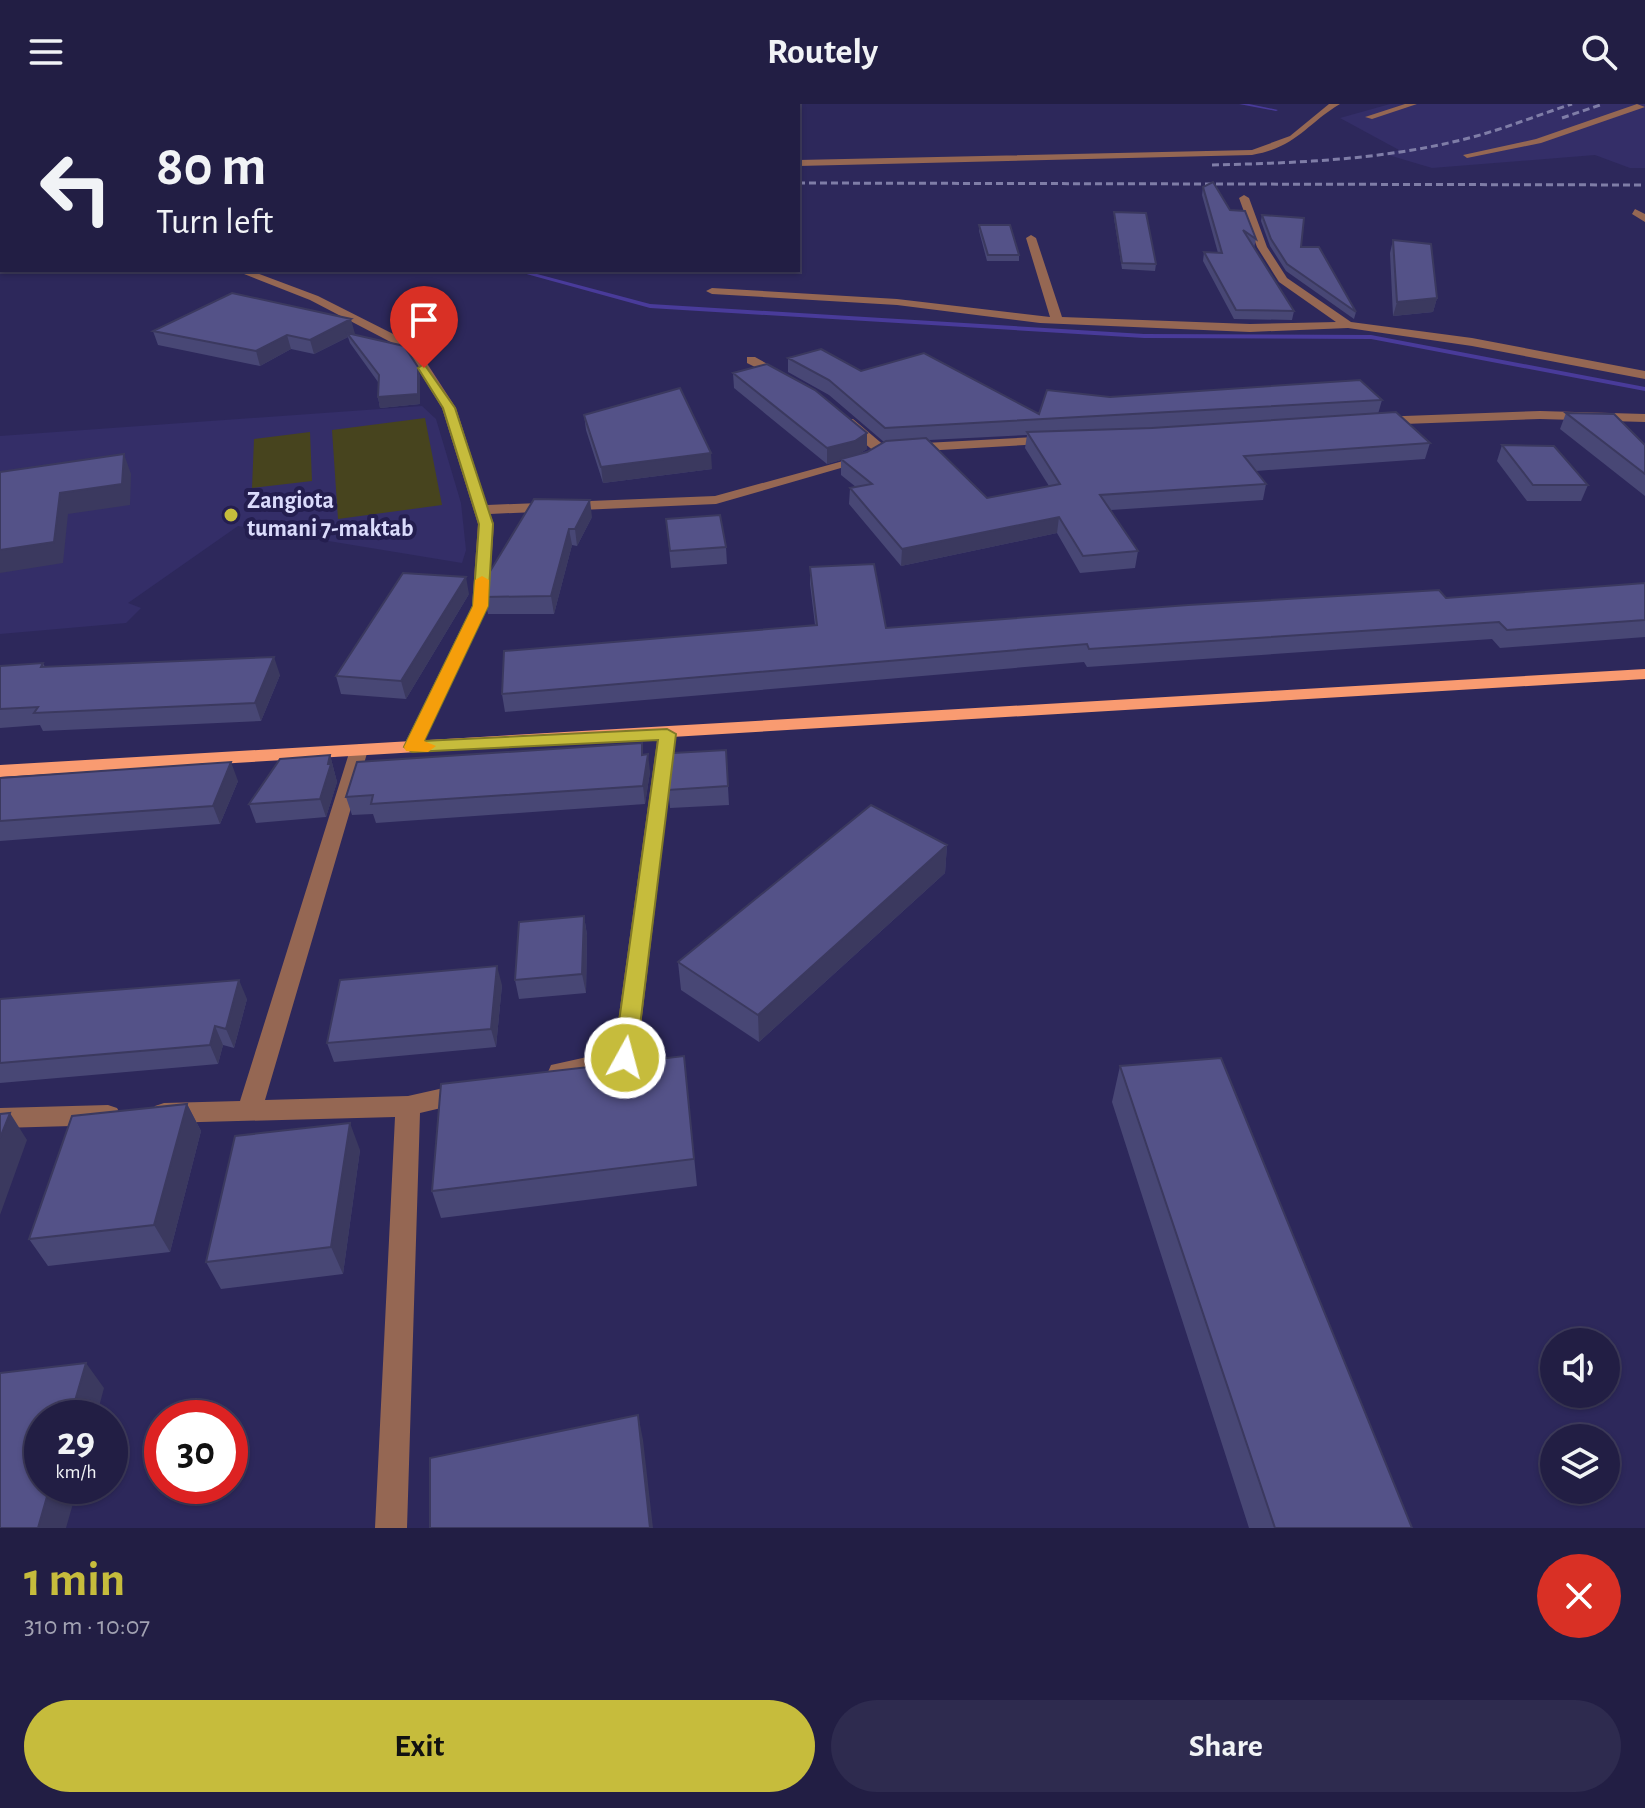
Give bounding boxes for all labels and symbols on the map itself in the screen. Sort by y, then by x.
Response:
pin [390,286,458,368]
place label: Zangiota tumani 7-maktab [247,489,414,541]
marker: Zangiota tumani 7-maktab [222,506,240,524]
position arrow [583,1016,667,1100]
speed limit sign: 30 [144,1400,248,1504]

